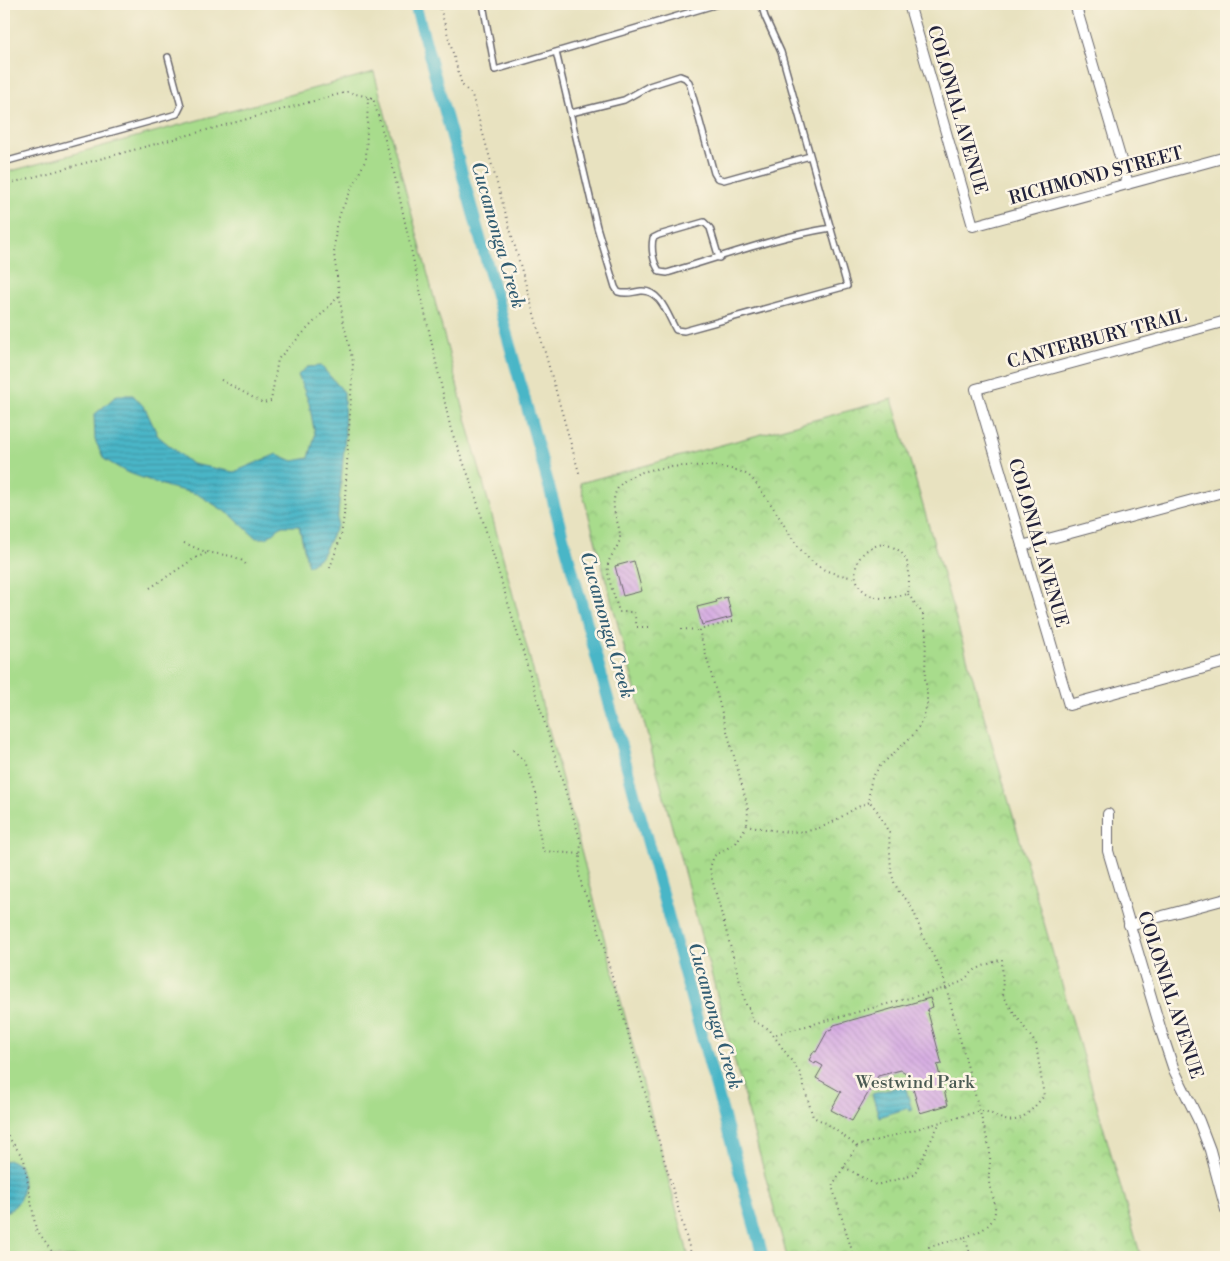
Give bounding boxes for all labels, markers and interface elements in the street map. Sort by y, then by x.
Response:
street label: COLONIAL AVENUE [922,23,992,197]
street label: RICHMOND STREET [1006,142,1186,210]
water label: Cucamonga Creek [466,159,530,311]
street label: CANTERBURY TRAIL [1005,304,1189,374]
street label: COLONIAL AVENUE [1003,456,1073,630]
water label: Cucamonga Creek [575,549,639,701]
street label: COLONIAL AVENUE [1132,908,1208,1082]
water label: Cucamonga Creek [683,940,747,1092]
park label: Westwind Park [854,1071,976,1094]

